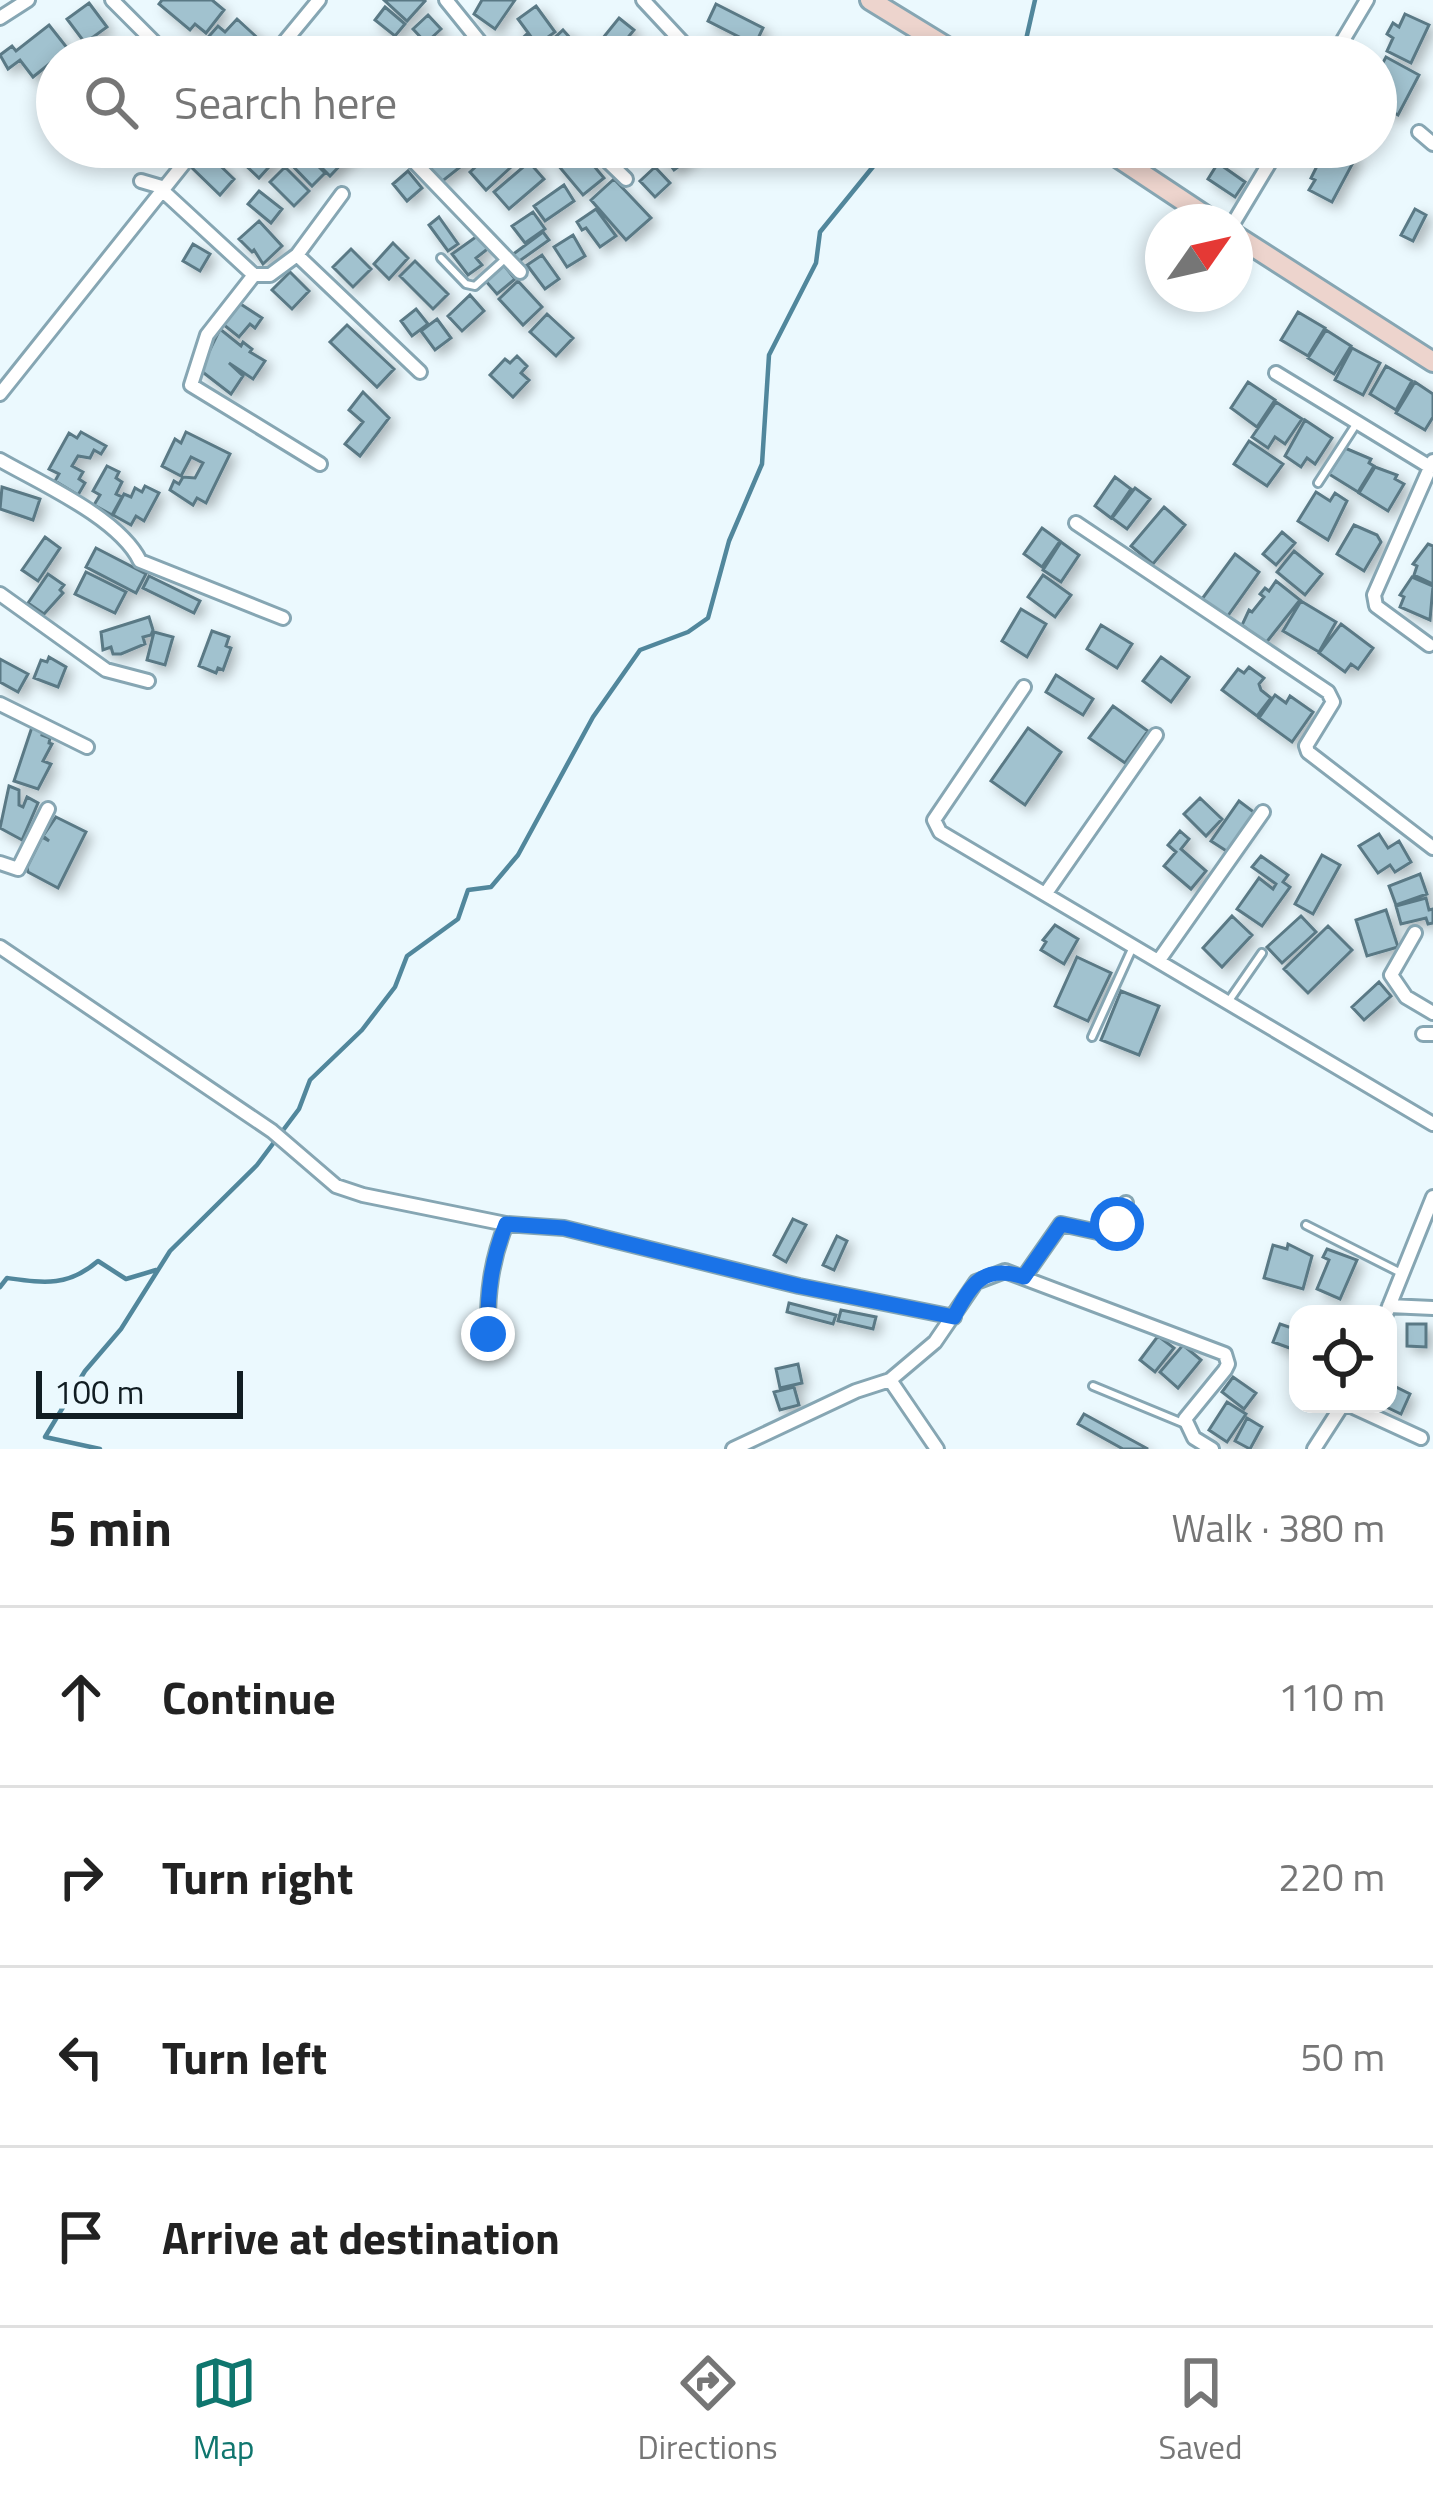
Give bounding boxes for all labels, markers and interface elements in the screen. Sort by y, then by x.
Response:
search box [36,36,1397,168]
text: Search here [174,68,397,136]
icon: search [78,69,144,135]
north arrow [1145,204,1253,312]
route start [1090,1197,1144,1251]
map controls [1289,1305,1397,1413]
button: locate [1289,1305,1397,1413]
route end [461,1307,515,1361]
scale bar [36,1365,243,1418]
text: 100 m [54,1367,144,1417]
text: 5 min [48,1488,172,1566]
text: Walk · 380 m [1171,1498,1385,1557]
text: Continue [162,1663,336,1731]
icon: ahead [48,1664,114,1730]
text: 110 m [1278,1667,1385,1726]
text: Turn right [162,1843,353,1911]
icon: right [48,1844,114,1910]
text: 220 m [1278,1847,1385,1906]
text: Turn left [162,2023,327,2091]
icon: left [48,2024,114,2090]
text: 50 m [1300,2027,1385,2086]
text: Arrive at destination [162,2203,560,2271]
icon: arrive [48,2204,114,2270]
tab: Map [191,2350,257,2472]
tab: Directions [638,2350,778,2472]
tab: Saved [1159,2350,1242,2472]

